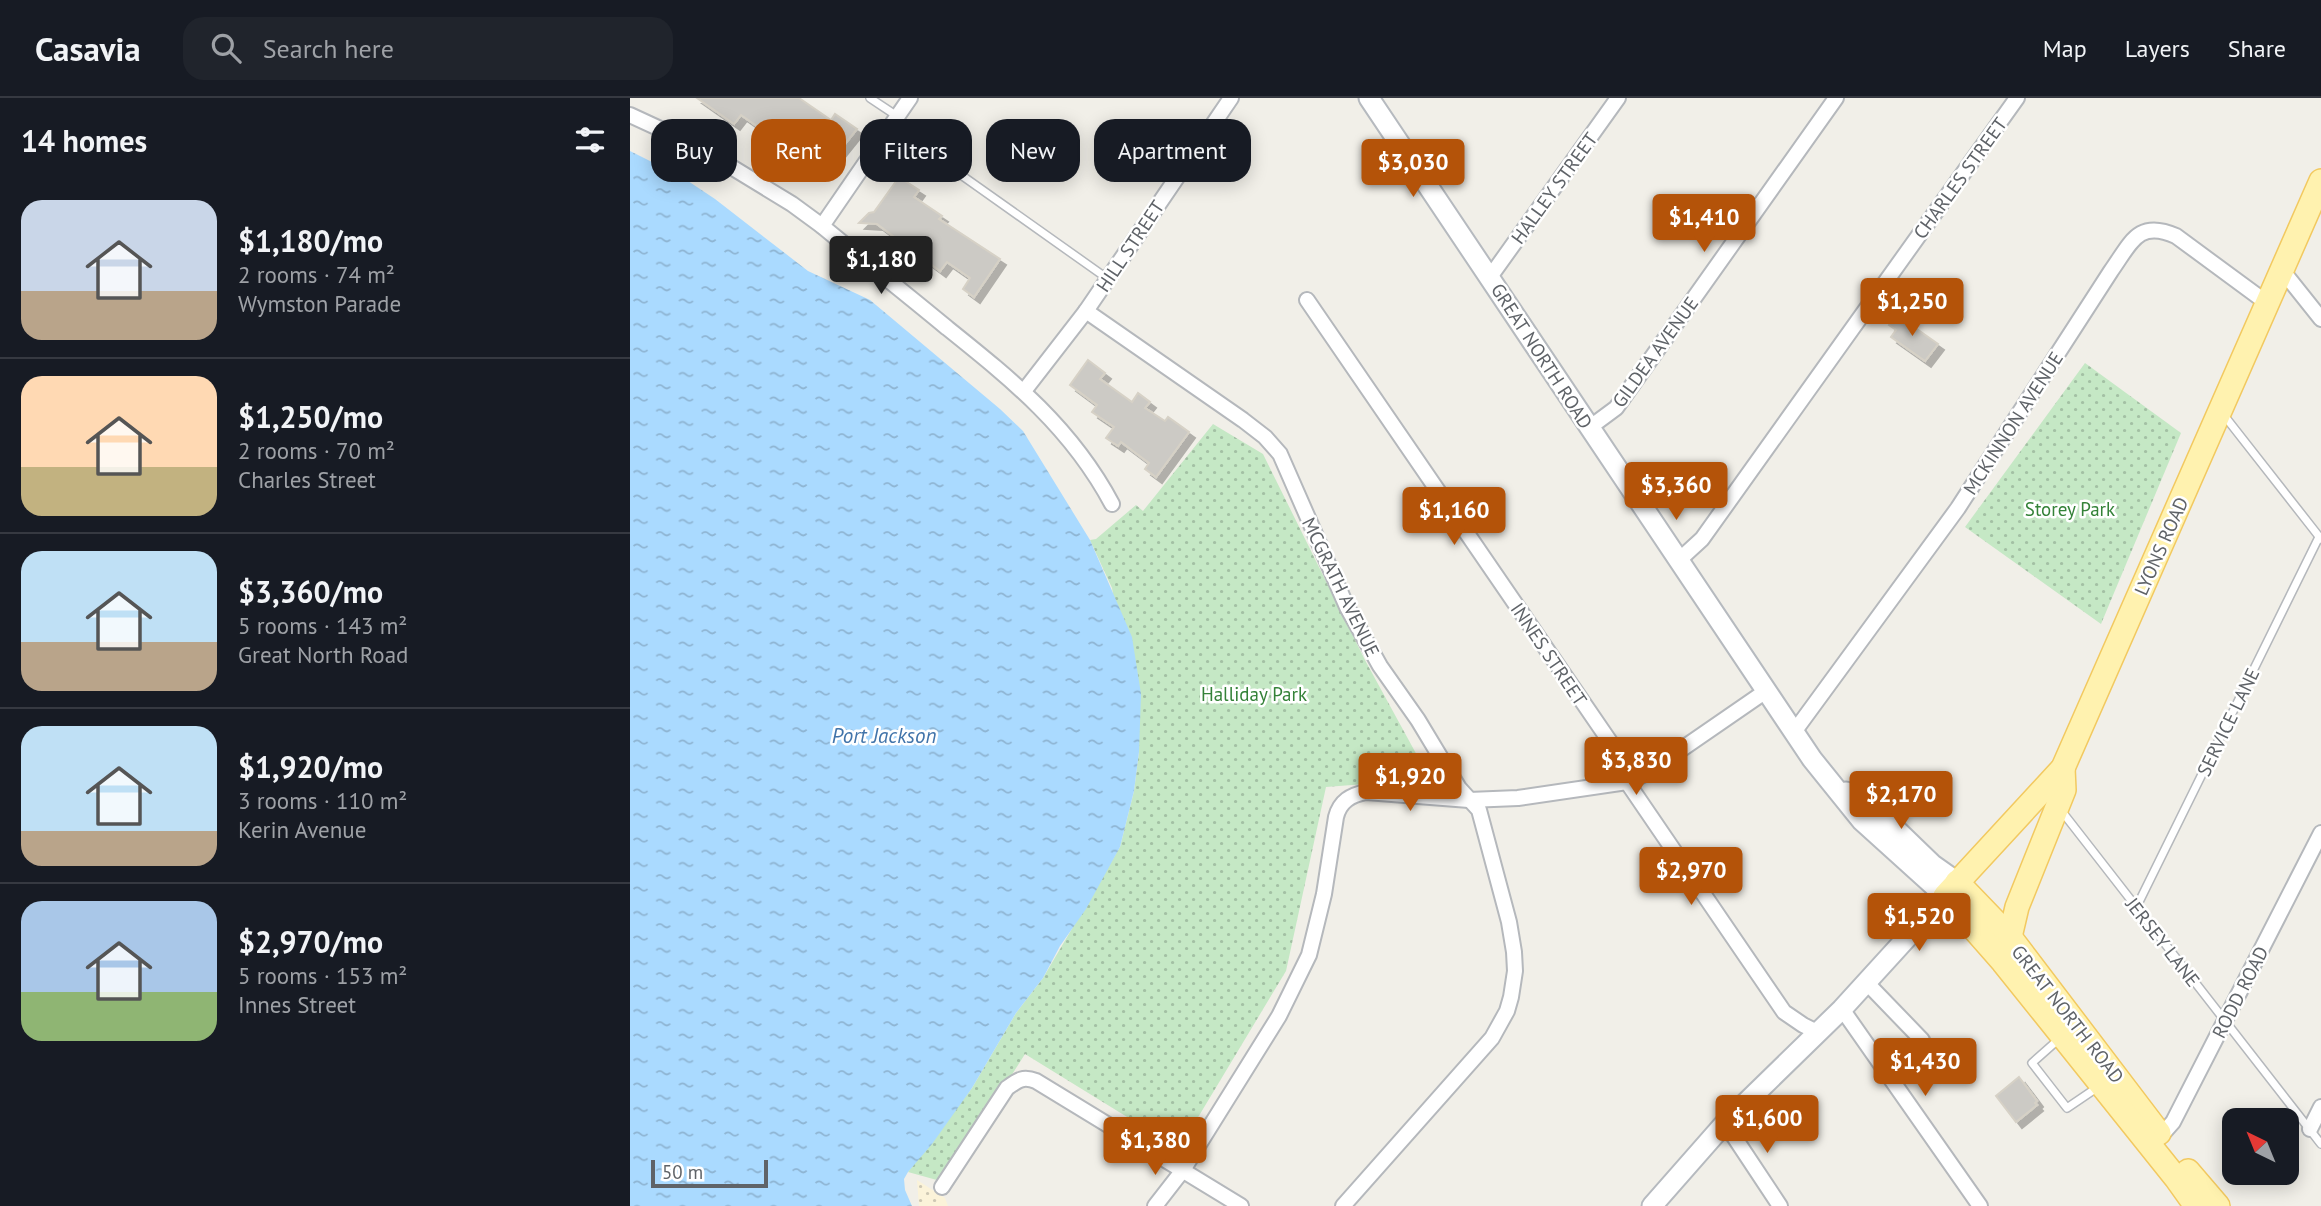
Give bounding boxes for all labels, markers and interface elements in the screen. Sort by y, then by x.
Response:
search box [183,17,673,80]
text: Casavia [35,27,141,70]
icon: search [207,29,245,67]
text: Search here [263,32,394,65]
text: Map [2043,33,2087,64]
text: Layers [2125,33,2190,64]
text: Share [2228,33,2286,64]
street label: CHARLES STREET [1908,112,2012,243]
chip: Buy [651,119,737,182]
chip: Rent [751,119,846,182]
chip: Filters [860,119,972,182]
chip: New [986,119,1080,182]
chip: Apartment [1094,119,1251,182]
text: 14 homes [21,121,147,160]
icon: filters [571,121,609,159]
street label: HALLEY STREET [1506,127,1603,248]
pin: $3,030 [1356,140,1470,199]
text: $3,030 [1377,147,1449,176]
pin: $1,410 [1647,194,1761,254]
street label: HILL STREET [1091,195,1170,296]
text: $1,410 [1668,202,1740,231]
text: $1,180/mo [238,221,383,260]
icon: home [77,228,161,312]
pin: $1,180 [824,236,938,296]
text: $1,180 [845,244,917,273]
text: 2 rooms · 74 m² [238,260,395,289]
pin: $1,250 [1855,278,1969,338]
street label: GREAT NORTH ROAD [1486,279,1598,433]
text: $1,250 [1876,286,1948,315]
text: Wymston Parade [238,289,401,318]
street label: GILDEA AVENUE [1607,292,1703,412]
street label: MCKINNON AVENUE [1958,347,2068,499]
text: $1,250/mo [238,397,383,436]
icon: home [77,404,161,488]
text: 2 rooms · 70 m² [238,436,395,465]
pin: $3,360 [1619,462,1733,522]
text: Charles Street [238,465,376,494]
text: $3,360 [1640,470,1712,499]
pin: $1,160 [1397,488,1511,547]
street label: LYONS ROAD [2129,493,2193,599]
text: $1,160 [1418,495,1490,524]
park label: Storey Park [2025,497,2115,521]
street label: MCGRATH AVENUE [1297,513,1385,661]
text: $3,360/mo [238,572,383,611]
icon: home [77,579,161,663]
street label: INNES STREET [1506,598,1593,711]
text: 5 rooms · 143 m² [238,611,407,640]
text: Great North Road [238,640,408,669]
street label: SERVICE LANE [2192,664,2264,780]
park label: Halliday Park [1201,682,1307,706]
water label: Port Jackson [832,722,936,749]
pin: $3,830 [1579,738,1693,797]
text: $3,830 [1600,745,1672,774]
text: $1,920/mo [238,747,383,786]
icon: home [77,754,161,838]
pin: $1,920 [1353,754,1467,813]
text: $1,920 [1374,761,1446,790]
pin: $2,170 [1844,772,1958,831]
text: $2,170 [1865,779,1937,808]
text: 3 rooms · 110 m² [238,786,407,815]
text: Kerin Avenue [238,815,366,844]
pin: $2,970 [1634,848,1748,907]
text: $2,970 [1655,855,1727,884]
street label: JERSEY LANE [2120,892,2205,991]
pin: $1,520 [1862,894,1976,953]
text: $1,520 [1883,901,1955,930]
text: $2,970/mo [238,922,383,961]
icon: home [77,929,161,1013]
street label: GREAT NORTH ROAD [2007,940,2129,1088]
street label: RODD ROAD [2207,942,2273,1042]
text: 5 rooms · 153 m² [238,961,407,990]
text: Innes Street [238,990,356,1019]
pin: $1,430 [1868,1038,1982,1098]
text: $1,430 [1889,1046,1961,1075]
pin: $1,600 [1710,1096,1824,1155]
text: $1,600 [1731,1103,1803,1132]
north arrow [2222,1108,2300,1185]
map controls [2222,1108,2299,1185]
pin: $1,380 [1098,1118,1212,1177]
text: $1,380 [1119,1125,1191,1154]
scale bar [651,1157,768,1189]
text: 50 m [662,1160,703,1184]

